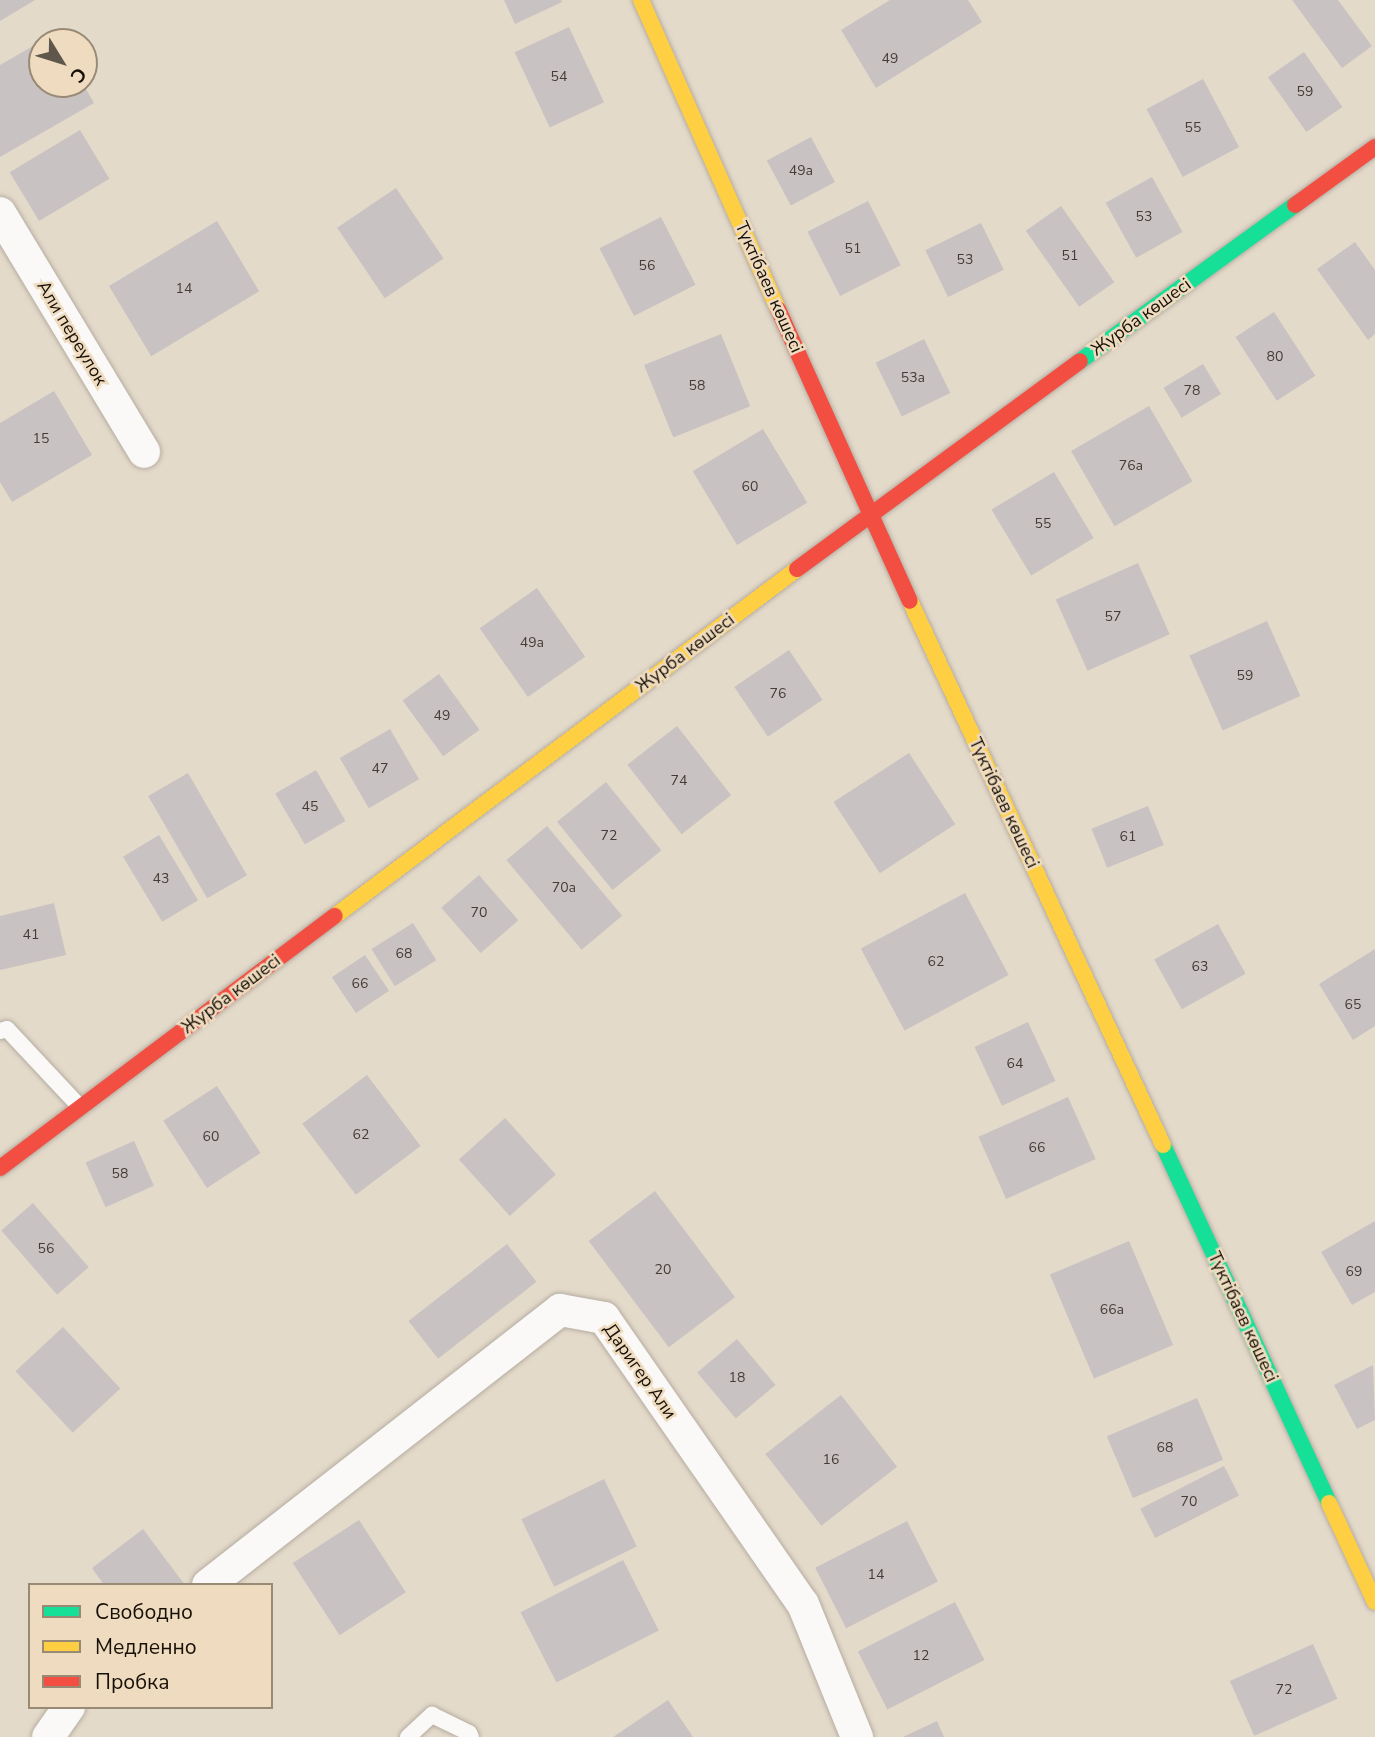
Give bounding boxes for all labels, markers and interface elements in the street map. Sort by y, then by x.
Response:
north arrow [28,28,98,98]
house number: 49 [882,51,898,67]
text: С [64,62,92,88]
house number: 54 [551,69,567,85]
house number: 59 [1297,84,1313,100]
house number: 55 [1185,120,1201,136]
house number: 49а [789,163,813,179]
house number: 53 [1136,209,1152,225]
street label: Түктібаев көшесі [730,218,808,356]
house number: 51 [845,241,861,257]
house number: 51 [1062,248,1078,264]
house number: 53 [957,252,973,268]
house number: 56 [639,258,655,274]
street label: Журба көшесі [1087,274,1195,360]
street label: Али переулок [32,277,112,389]
house number: 14 [176,281,192,297]
house number: 80 [1267,349,1283,365]
house number: 53а [901,370,925,386]
house number: 58 [689,378,705,394]
house number: 78 [1184,383,1200,399]
house number: 15 [33,431,49,447]
house number: 76а [1119,458,1143,474]
house number: 60 [742,479,758,495]
house number: 55 [1035,516,1051,532]
street label: Журба көшесі [631,609,739,697]
house number: 57 [1105,609,1121,625]
house number: 49а [520,635,544,651]
house number: 59 [1237,668,1253,684]
house number: 76 [770,686,786,702]
house number: 49 [434,708,450,724]
street label: Түктібаев көшесі [964,734,1044,872]
house number: 47 [372,761,388,777]
house number: 74 [671,773,687,789]
house number: 45 [302,799,318,815]
house number: 72 [601,828,617,844]
house number: 61 [1120,829,1136,845]
house number: 43 [153,871,169,887]
house number: 70а [552,880,576,896]
house number: 70 [471,905,487,921]
house number: 41 [23,927,39,943]
house number: 68 [396,946,412,962]
street label: Журба көшесі [177,950,285,1038]
house number: 62 [928,954,944,970]
house number: 63 [1192,959,1208,975]
house number: 66 [352,976,368,992]
house number: 65 [1345,997,1361,1013]
house number: 64 [1007,1056,1023,1072]
house number: 62 [353,1127,369,1143]
house number: 60 [203,1129,219,1145]
house number: 66 [1029,1140,1045,1156]
house number: 58 [112,1166,128,1182]
house number: 56 [38,1241,54,1257]
street label: Түктібаев көшесі [1203,1248,1283,1386]
house number: 20 [655,1262,671,1278]
house number: 69 [1346,1264,1362,1280]
house number: 66а [1100,1302,1124,1318]
street label: Даригер Али [599,1319,681,1423]
house number: 18 [729,1370,745,1386]
house number: 68 [1157,1440,1173,1456]
house number: 16 [823,1452,839,1468]
house number: 70 [1181,1494,1197,1510]
house number: 14 [868,1567,884,1583]
legend [28,1583,273,1709]
text: Свободно [95,1598,193,1626]
text: Медленно [95,1633,197,1661]
house number: 12 [913,1648,929,1664]
text: Пробка [95,1668,169,1696]
house number: 72 [1276,1682,1292,1698]

